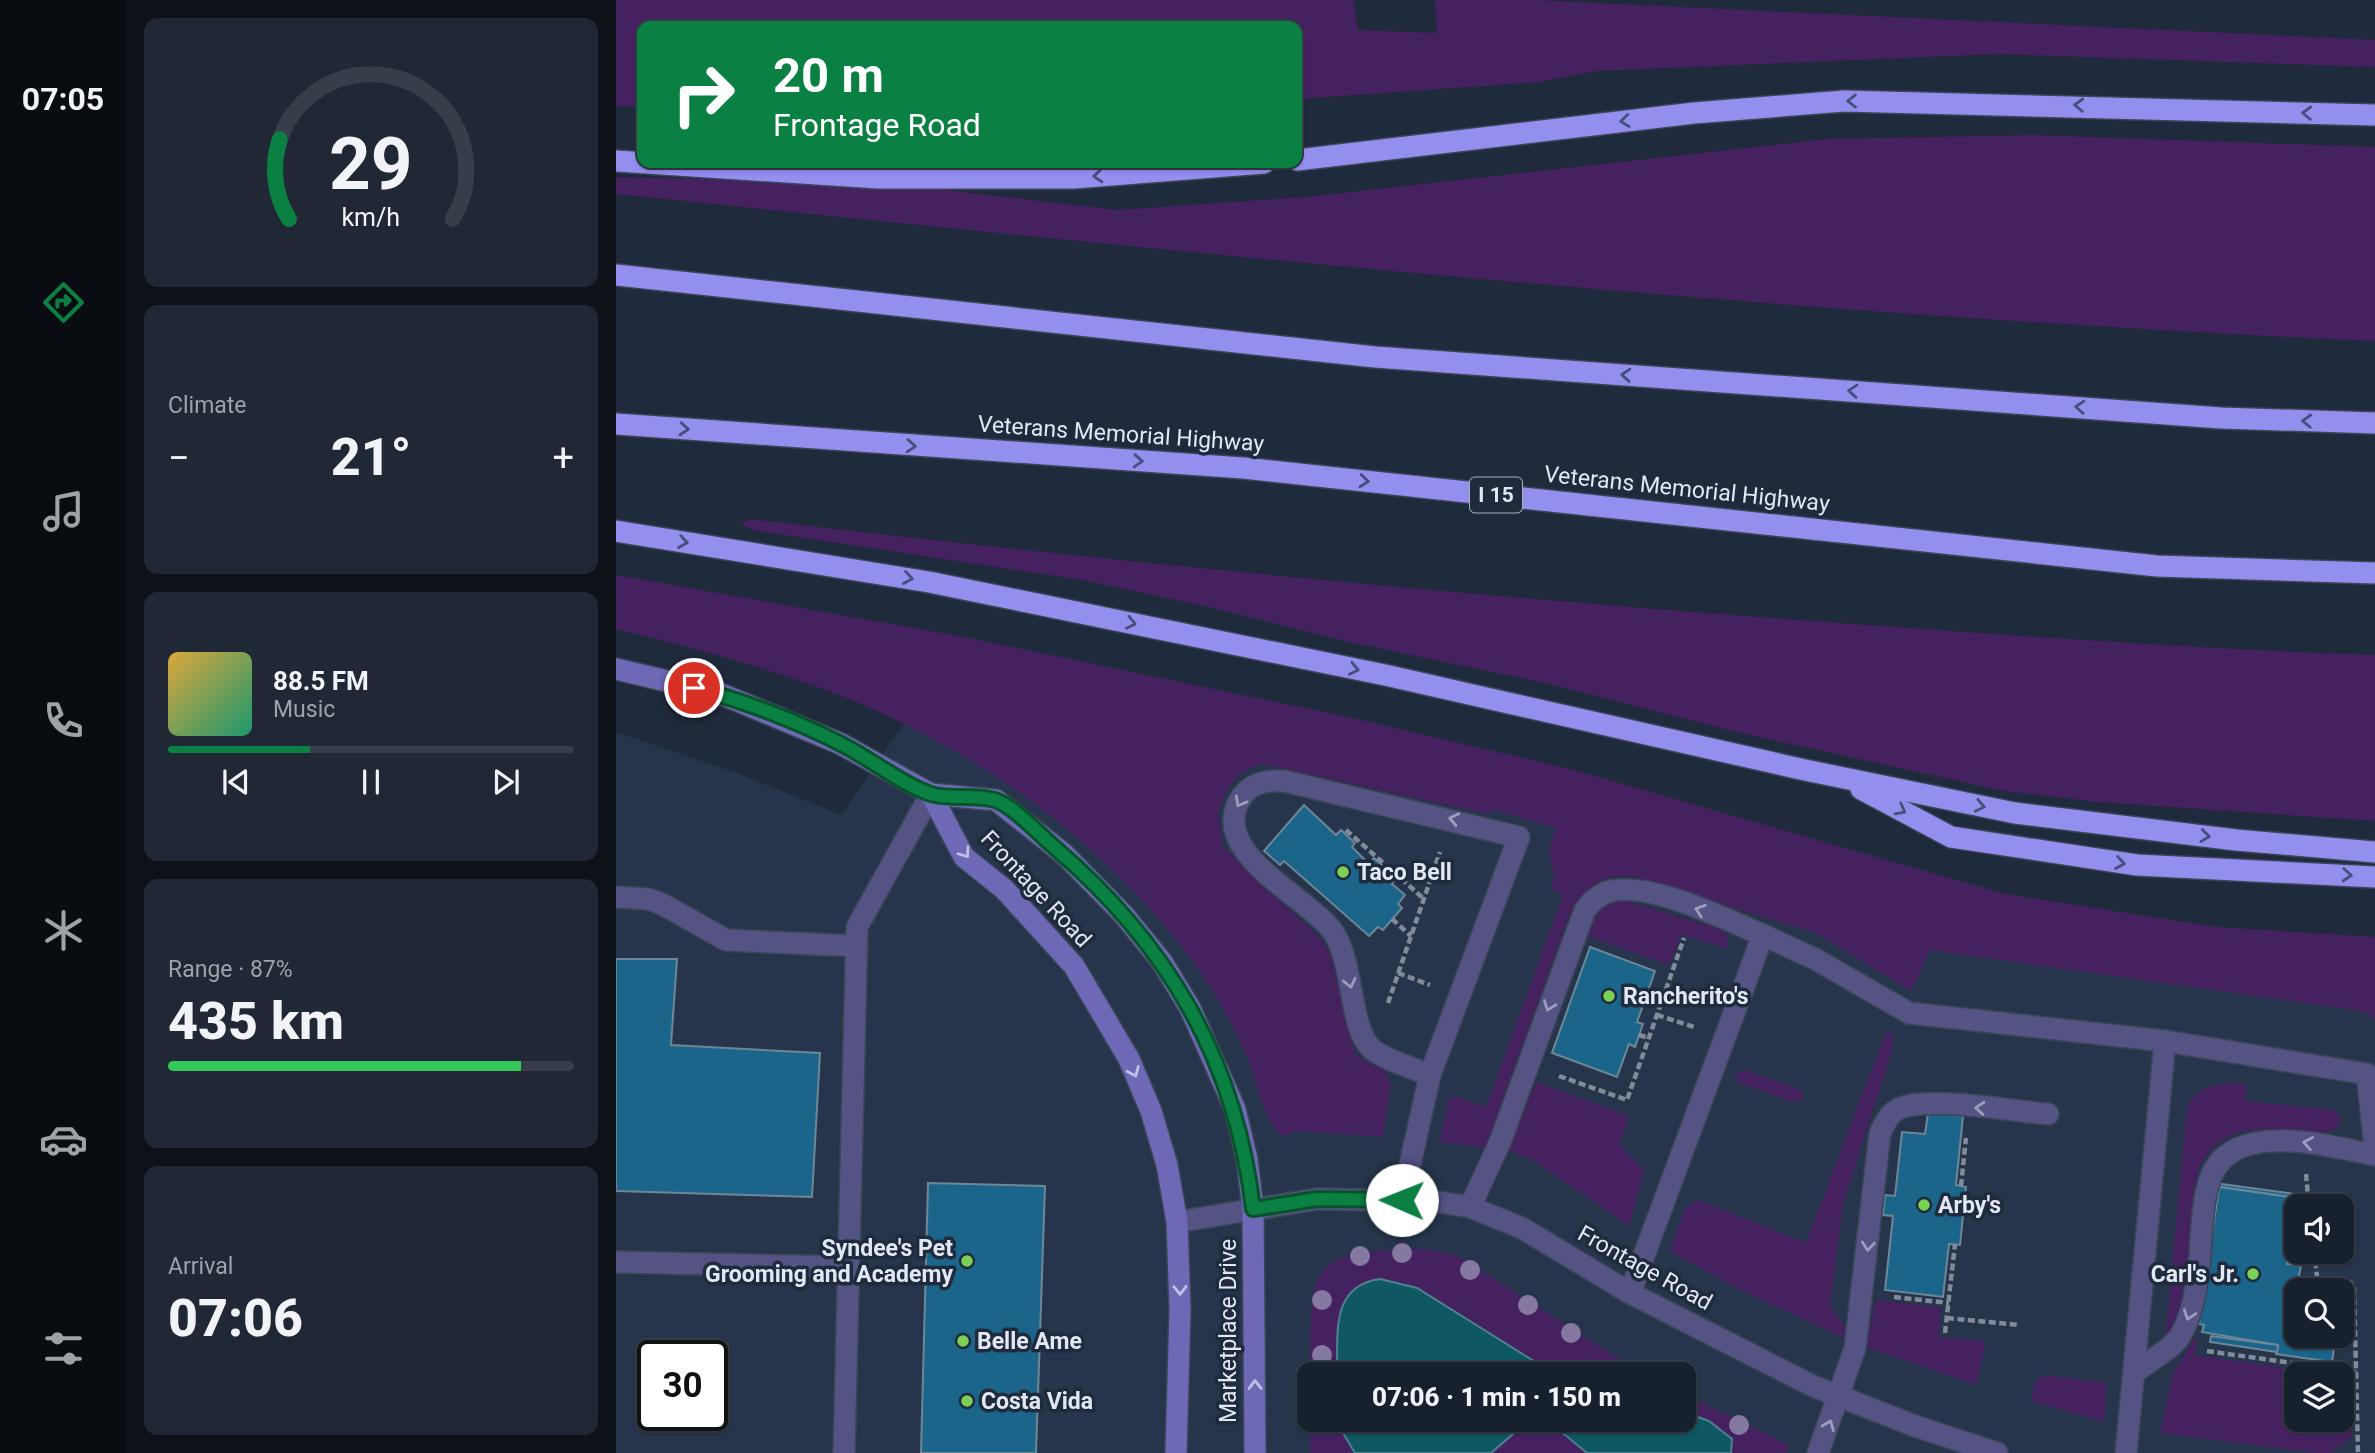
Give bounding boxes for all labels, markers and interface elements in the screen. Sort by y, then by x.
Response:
text: 20 m [773,47,884,104]
icon: right [658,49,749,140]
text: 07:05 [22,80,104,118]
one-way arrow [1846,93,1857,109]
one-way arrow [2074,98,2085,113]
one-way arrow [2301,105,2312,121]
text: Frontage Road [773,106,981,144]
one-way arrow [1620,114,1631,129]
text: 29 [329,121,413,207]
one-way arrow [1093,168,1104,183]
text: km/h [342,202,400,231]
icon: directions [39,278,88,327]
one-way arrow [1620,368,1631,383]
one-way arrow [1847,384,1858,399]
text: Climate [168,392,247,419]
one-way arrow [2074,400,2085,415]
street label: Veterans Memorial Highway [977,411,1265,457]
one-way arrow [2301,413,2312,428]
one-way arrow [679,421,690,436]
text: 21° [331,427,411,488]
text: − [168,436,190,480]
text: + [552,436,574,480]
one-way arrow [906,438,917,453]
one-way arrow [1133,453,1144,468]
street label: Veterans Memorial Highway [1543,461,1831,517]
one-way arrow [1359,473,1370,488]
road number: I 15 [1470,477,1522,512]
icon: music [39,487,88,536]
one-way arrow [677,534,689,549]
one-way arrow [902,570,914,585]
one-way arrow [1125,614,1137,629]
pin [664,658,724,718]
one-way arrow [1348,660,1360,675]
text: 88.5 FM [273,666,369,696]
icon: arrive [675,669,713,707]
icon: phone [39,696,88,745]
text: Music [273,696,335,723]
icon: previous [217,763,255,801]
icon: pause [352,763,390,801]
icon: next [487,763,525,801]
one-way arrow [1235,795,1249,808]
one-way arrow [1974,797,1986,812]
one-way arrow [1894,802,1906,815]
one-way arrow [1448,813,1460,827]
street label: Frontage Road [975,825,1097,953]
one-way arrow [2200,828,2211,843]
one-way arrow [956,846,969,858]
one-way arrow [2114,855,2126,870]
place label: Taco Bell [1357,859,1452,886]
marker: Taco Bell [1335,864,1351,880]
one-way arrow [2342,868,2353,883]
one-way arrow [1694,904,1706,918]
icon: climate [39,906,88,955]
text: Range · 87% [168,956,293,983]
one-way arrow [1342,977,1357,989]
place label: Rancherito's [1623,983,1749,1010]
marker: Rancherito's [1601,988,1617,1004]
text: 435 km [168,991,344,1052]
one-way arrow [1544,1000,1558,1012]
one-way arrow [1126,1065,1140,1077]
one-way arrow [1974,1101,1985,1116]
icon: car [39,1115,88,1164]
one-way arrow [2302,1136,2314,1151]
position arrow [1365,1163,1439,1237]
place label: Arby's [1938,1192,2001,1219]
map controls [2284,1194,2354,1432]
button: sound [2284,1194,2354,1264]
marker: Arby's [1916,1197,1932,1213]
street label: Frontage Road [1573,1220,1717,1316]
place label: Syndee's Pet Grooming and Academy [705,1235,953,1288]
street label: Marketplace Drive [1215,1239,1242,1423]
one-way arrow [1861,1241,1876,1252]
text: Arrival [168,1253,233,1280]
marker: Syndee's Pet Grooming and Academy [959,1253,975,1269]
place label: Carl's Jr. [2151,1261,2239,1288]
marker: Carl's Jr. [2245,1266,2261,1282]
button: search [2284,1278,2354,1348]
one-way arrow [1172,1286,1188,1296]
text: 07:06 [168,1288,303,1349]
one-way arrow [2182,1309,2197,1321]
icon: filters [39,1324,88,1373]
place label: Belle Ame [977,1328,1082,1355]
marker: Belle Ame [955,1333,971,1349]
speed limit sign: 30 [637,1340,728,1431]
button: layers [2284,1362,2354,1432]
one-way arrow [1247,1379,1263,1390]
text: 07:06 · 1 min · 150 m [1372,1382,1621,1412]
place label: Costa Vida [981,1388,1093,1415]
marker: Costa Vida [959,1393,975,1409]
one-way arrow [1820,1420,1834,1432]

